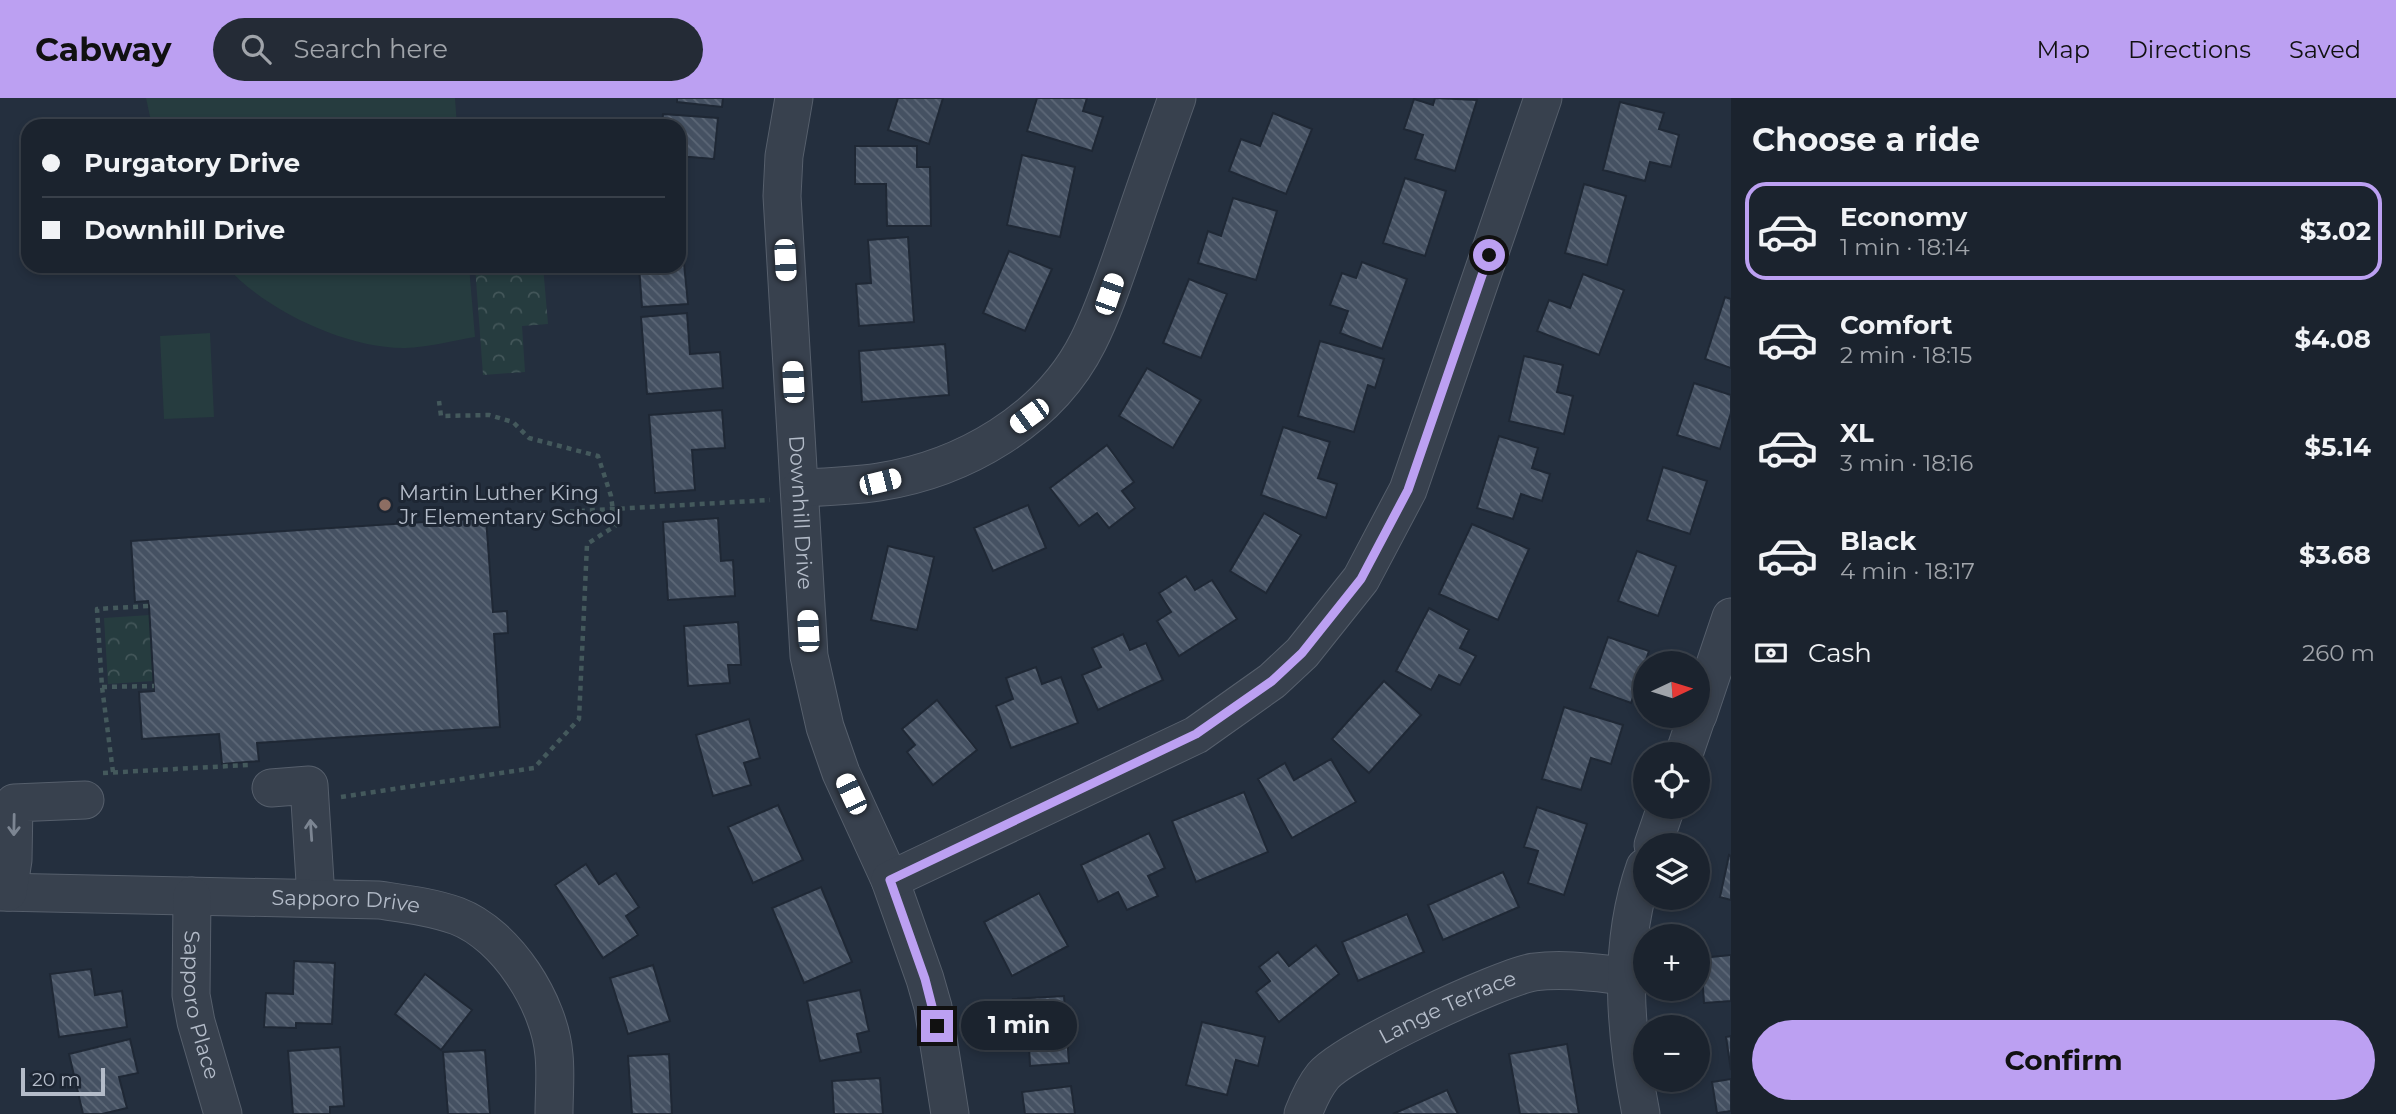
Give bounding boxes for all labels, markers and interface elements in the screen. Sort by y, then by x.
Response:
search box [213,18,703,81]
text: Cabway [35,29,171,69]
icon: search [237,30,275,68]
text: Search here [293,33,448,65]
text: Map [2037,35,2090,64]
text: Directions [2128,35,2251,64]
text: Saved [2289,35,2361,64]
text: Choose a ride [1752,120,1980,159]
text: Purgatory Drive [84,147,300,179]
icon: car [1756,200,1819,263]
text: Economy [1840,201,1967,233]
text: Downhill Drive [84,214,285,246]
text: $3.02 [2300,215,2371,247]
text: 1 min · 18:14 [1840,233,1970,261]
car [774,238,797,282]
route start [1473,239,1505,271]
car [1093,271,1126,317]
icon: car [1756,308,1819,371]
text: Comfort [1840,309,1952,341]
text: $4.08 [2294,323,2371,355]
text: 2 min · 18:15 [1840,341,1972,369]
car [782,360,805,404]
car [1006,395,1053,437]
icon: car [1756,416,1819,479]
text: XL [1840,417,1874,449]
text: $5.14 [2304,431,2371,463]
street label: Downhill Drive [784,435,818,590]
text: 3 min · 18:16 [1840,449,1973,477]
car [858,467,903,497]
place label: Martin Luther King Jr Elementary School [398,480,621,529]
marker: Martin Luther King Jr Elementary School [377,497,393,513]
icon: car [1756,524,1819,587]
text: Black [1840,525,1916,557]
text: $3.68 [2299,539,2371,571]
text: 4 min · 18:17 [1840,557,1975,585]
car [797,609,820,653]
icon: cash [1752,634,1790,672]
text: Cash [1808,637,1872,669]
text: 260 m [2302,639,2375,667]
north arrow [1633,651,1710,728]
map controls [1633,651,1710,1092]
button: locate [1633,742,1710,819]
car [833,771,870,817]
one-way arrow [7,814,21,837]
one-way arrow [305,819,318,842]
button: layers [1633,833,1710,910]
street label: Sapporo Drive [271,885,422,918]
button: + [1633,924,1710,1001]
street label: Sapporo Place [179,930,225,1082]
street label: Lange Terrace [1374,965,1519,1049]
callout: 1 min [962,1002,1077,1051]
route end [921,1010,953,1042]
text: 1 min [988,1011,1050,1039]
button: − [1633,1015,1710,1092]
button: Confirm [1752,1020,2375,1100]
scale bar [21,1065,105,1097]
text: 20 m [32,1068,80,1091]

